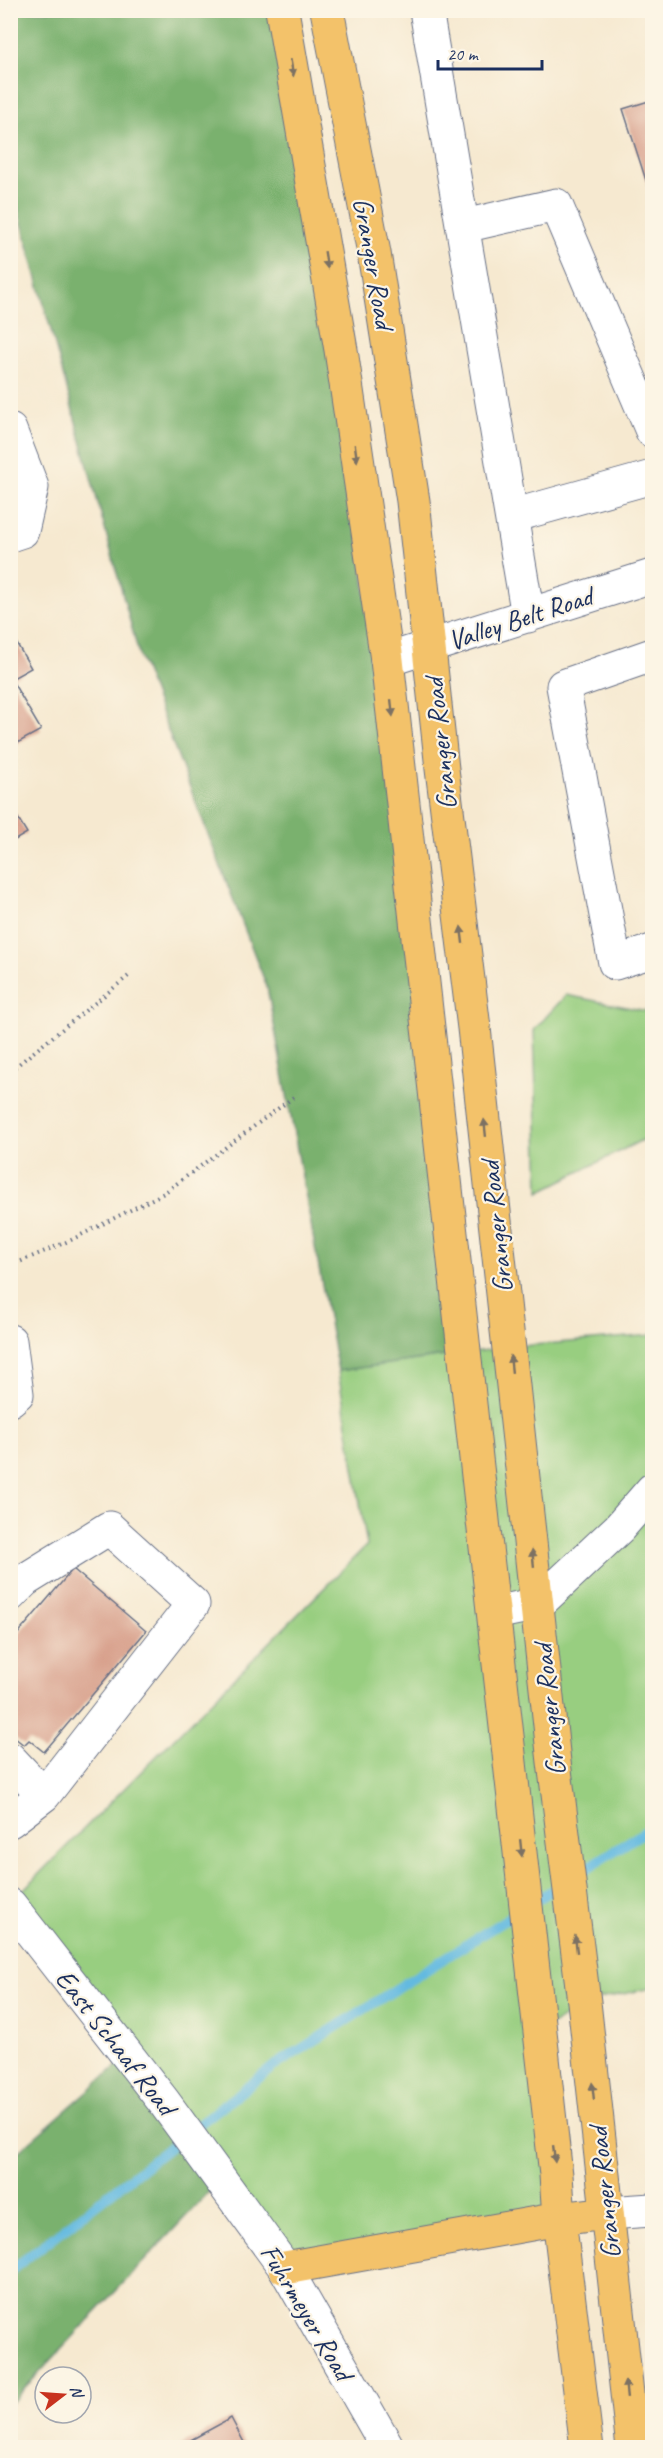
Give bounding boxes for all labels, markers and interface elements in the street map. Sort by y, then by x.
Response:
scale bar [438,33,542,71]
text: 20 m [447,43,480,65]
one-way arrow [288,59,297,78]
street label: Granger Road [345,195,403,335]
one-way arrow [322,251,331,270]
one-way arrow [352,443,361,462]
street label: Valley Belt Road [443,577,601,658]
street label: Granger Road [415,672,464,812]
one-way arrow [387,699,397,718]
one-way arrow [458,925,467,944]
one-way arrow [480,1119,490,1138]
street label: Granger Road [471,1155,520,1295]
one-way arrow [506,1354,516,1373]
one-way arrow [528,1548,538,1567]
street label: Granger Road [524,1638,573,1778]
one-way arrow [516,1838,526,1857]
one-way arrow [572,1934,581,1953]
street label: East Schaaf Road [48,1962,186,2125]
one-way arrow [588,2082,598,2101]
street label: Granger Road [579,2121,628,2261]
one-way arrow [549,2144,559,2163]
street label: Fuhrmeyer Road [253,2237,363,2390]
north arrow [33,2365,93,2425]
one-way arrow [622,2380,631,2399]
text: N [65,2383,88,2402]

